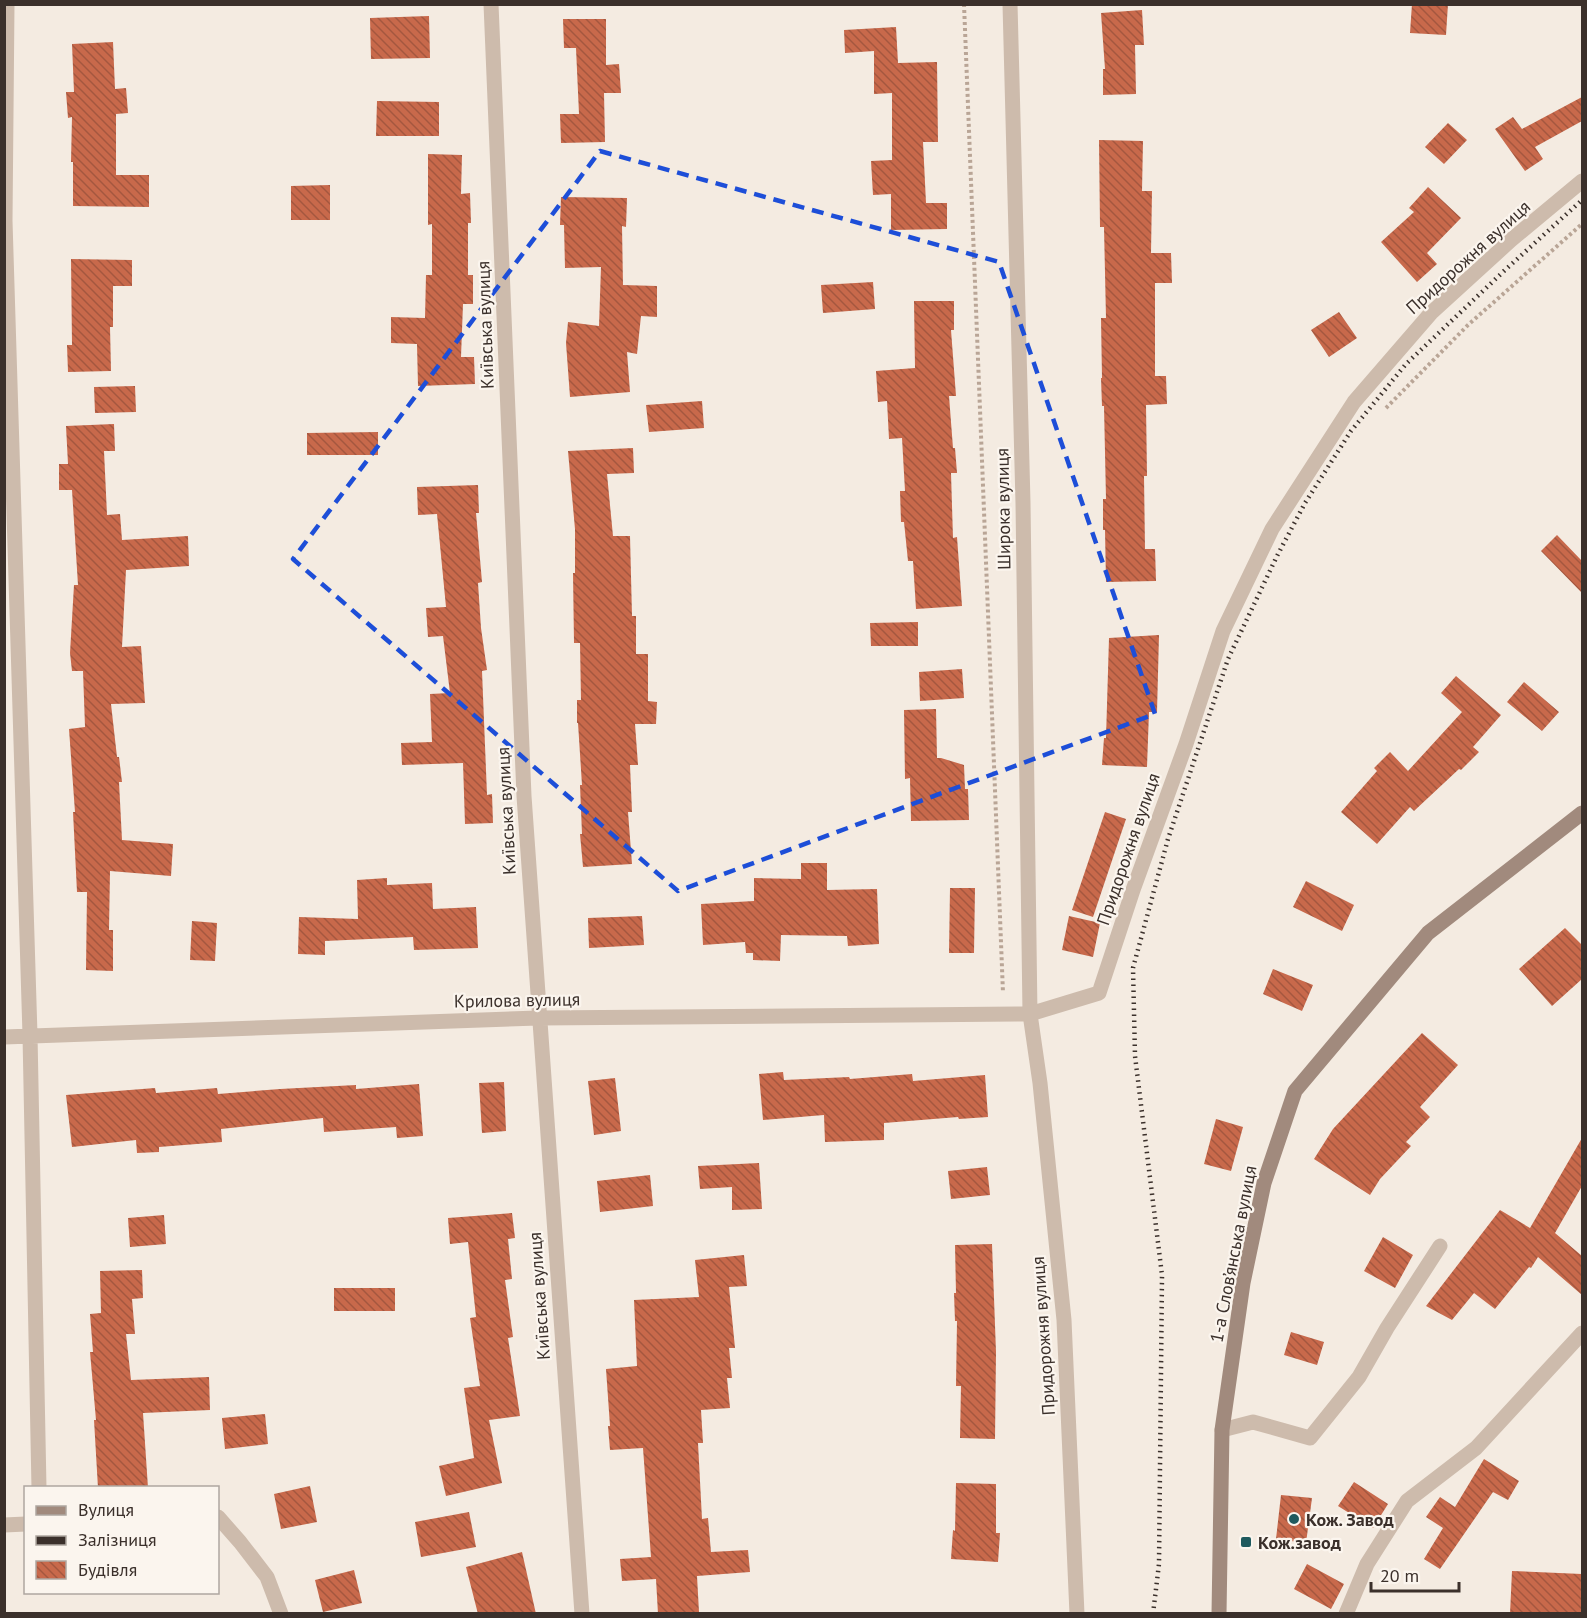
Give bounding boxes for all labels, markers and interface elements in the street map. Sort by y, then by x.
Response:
street label: Придорожня вулиця [1401,195,1535,319]
street label: Київська вулиця [471,261,499,389]
street label: Широка вулиця [990,448,1016,570]
street label: Київська вулиця [491,746,521,876]
street label: Придорожня вулиця [1091,770,1165,928]
street label: Крилова вулиця [454,987,580,1013]
street label: 1-а Слов’янська вулиця [1205,1163,1261,1345]
street label: Київська вулиця [523,1231,555,1361]
street label: Придорожня вулиця [1026,1256,1060,1416]
legend [24,1486,219,1594]
text: Вулиця [78,1498,134,1521]
place label: Кож. Завод [1306,1508,1394,1531]
marker: Кож. Завод [1287,1512,1301,1526]
text: Залізниця [78,1528,156,1551]
place label: Кож.завод [1258,1531,1341,1554]
marker: Кож.завод [1239,1535,1253,1549]
scale bar [1371,1555,1460,1593]
text: Будівля [78,1558,137,1581]
text: 20 m [1380,1564,1419,1587]

